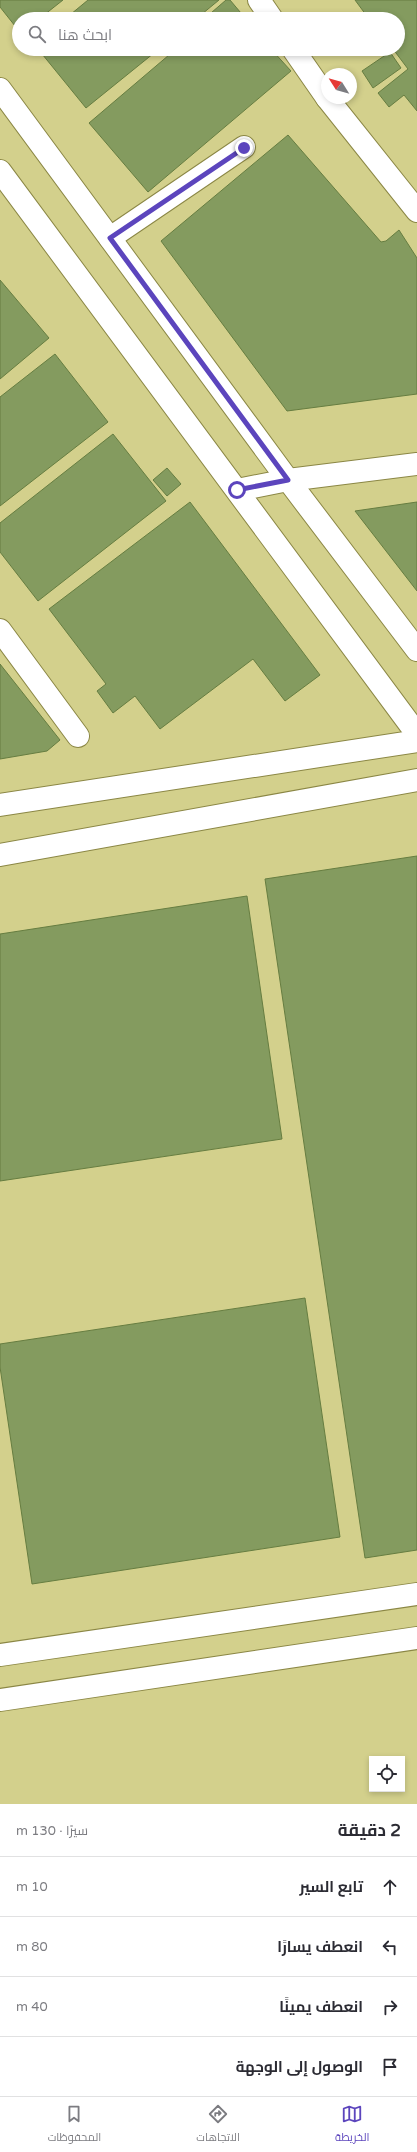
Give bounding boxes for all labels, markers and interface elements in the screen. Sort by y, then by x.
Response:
search box [12,12,405,56]
icon: search [26,23,48,45]
text: ابحث هنا [58,26,112,44]
north arrow [321,68,357,104]
route end [235,139,253,157]
route start [228,481,246,499]
map controls [369,1756,405,1792]
button: locate [369,1756,405,1792]
text: 2 دقيقة [338,1820,401,1841]
text: سيرًا · 130 m [16,1823,88,1839]
icon: ahead [379,1876,401,1898]
text: تابع السير [299,1878,363,1896]
text: 10 m [16,1879,48,1895]
icon: left [379,1936,401,1958]
text: انعطف يسارًا [277,1938,363,1956]
text: 80 m [16,1939,48,1955]
icon: right [379,1996,401,2018]
text: انعطف يمينًا [279,1998,363,2016]
text: 40 m [16,1999,48,2015]
icon: arrive [379,2056,401,2078]
text: الوصول إلى الوجهة [236,2058,363,2076]
tab: المحفوظات [48,2103,101,2147]
tab: الاتجاهات [196,2103,240,2147]
tab: الخريطة [335,2103,369,2147]

